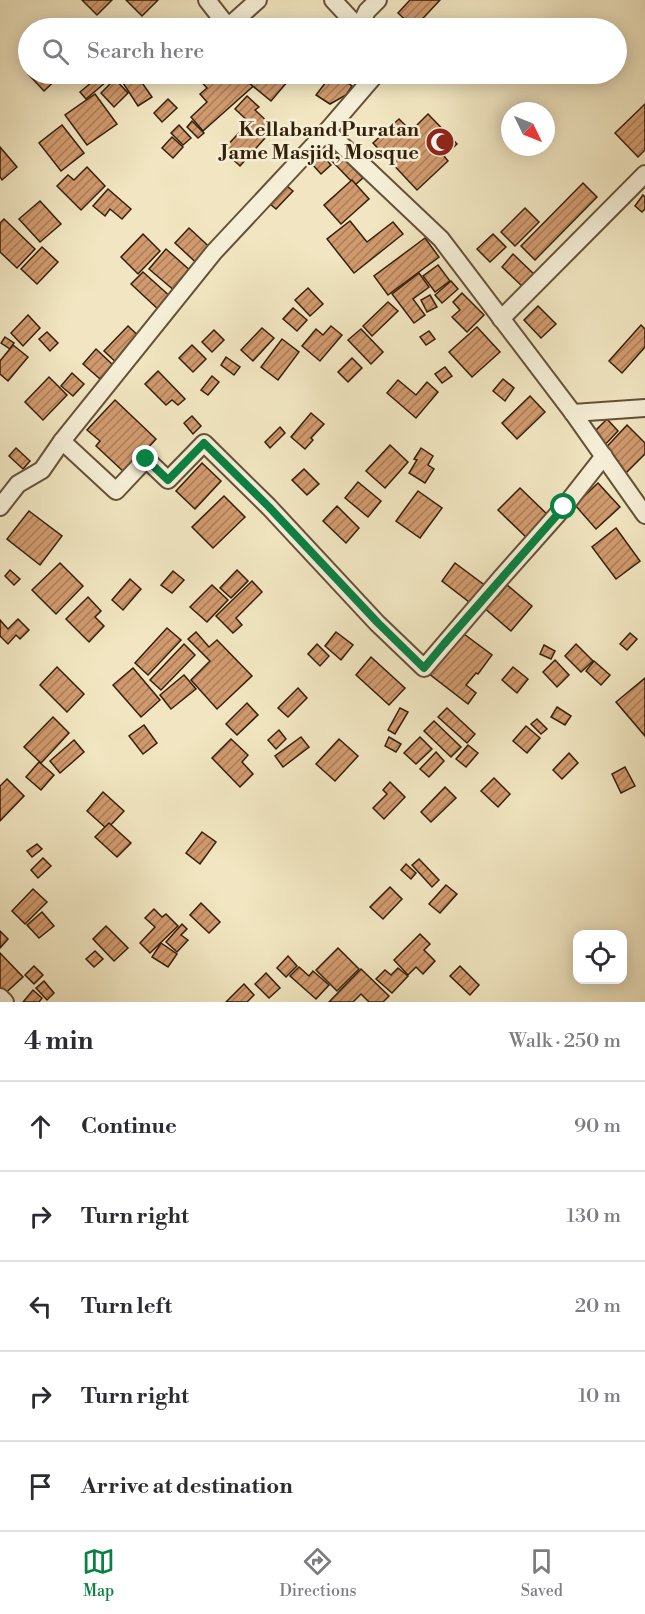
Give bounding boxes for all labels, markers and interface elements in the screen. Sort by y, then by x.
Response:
search box [18,18,627,84]
icon: search [39,35,72,68]
text: Search here [87,38,204,65]
north arrow [501,102,555,156]
place label: Kellaband Puratan Jame Masjid, Mosque [218,118,420,166]
mosque icon: Kellaband Puratan Jame Masjid, Mosque [424,126,456,158]
route end [132,445,158,471]
route start [550,493,576,519]
map controls [573,930,627,984]
button: locate [573,930,627,984]
text: 4 min [24,1025,94,1057]
text: Walk · 250 m [509,1029,621,1054]
icon: ahead [24,1110,57,1143]
text: Continue [81,1113,177,1140]
text: 90 m [574,1114,621,1139]
icon: right [24,1200,57,1233]
text: Turn right [81,1203,189,1230]
text: 130 m [566,1204,621,1229]
icon: left [24,1290,57,1323]
text: Turn left [81,1293,172,1320]
text: 20 m [575,1294,621,1319]
icon: right [24,1380,57,1413]
text: Turn right [81,1383,189,1410]
text: 10 m [578,1384,621,1409]
icon: arrive [24,1470,57,1503]
text: Arrive at destination [81,1473,293,1500]
tab: Map [82,1545,115,1601]
tab: Directions [279,1545,357,1601]
tab: Saved [521,1545,563,1601]

